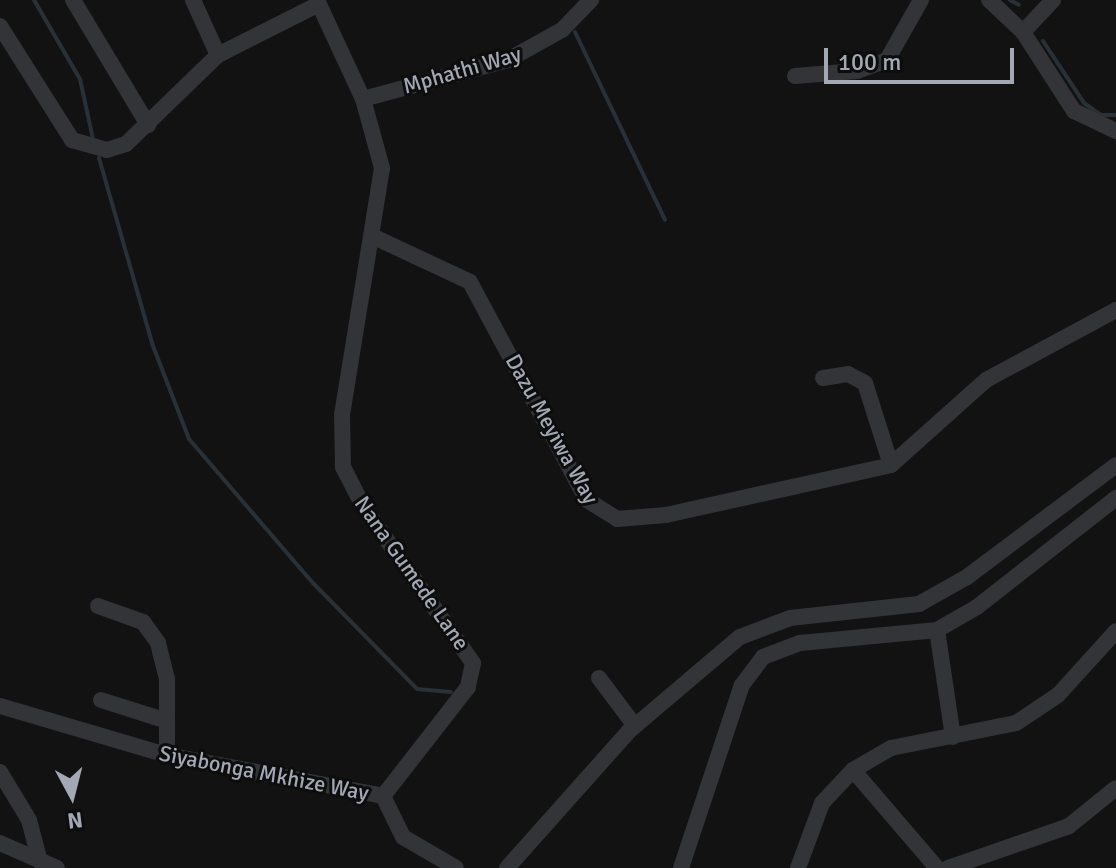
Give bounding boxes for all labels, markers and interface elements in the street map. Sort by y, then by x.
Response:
scale bar [828,32,1018,82]
street label: Mphathi Way [400,41,524,99]
text: 100 m [838,47,901,77]
street label: Dazu Meyiwa Way [500,349,604,509]
street label: Nana Gumede Lane [349,491,475,655]
street label: Siyabonga Mkhize Way [157,740,371,806]
north arrow [32,756,112,836]
text: N [66,806,84,835]

